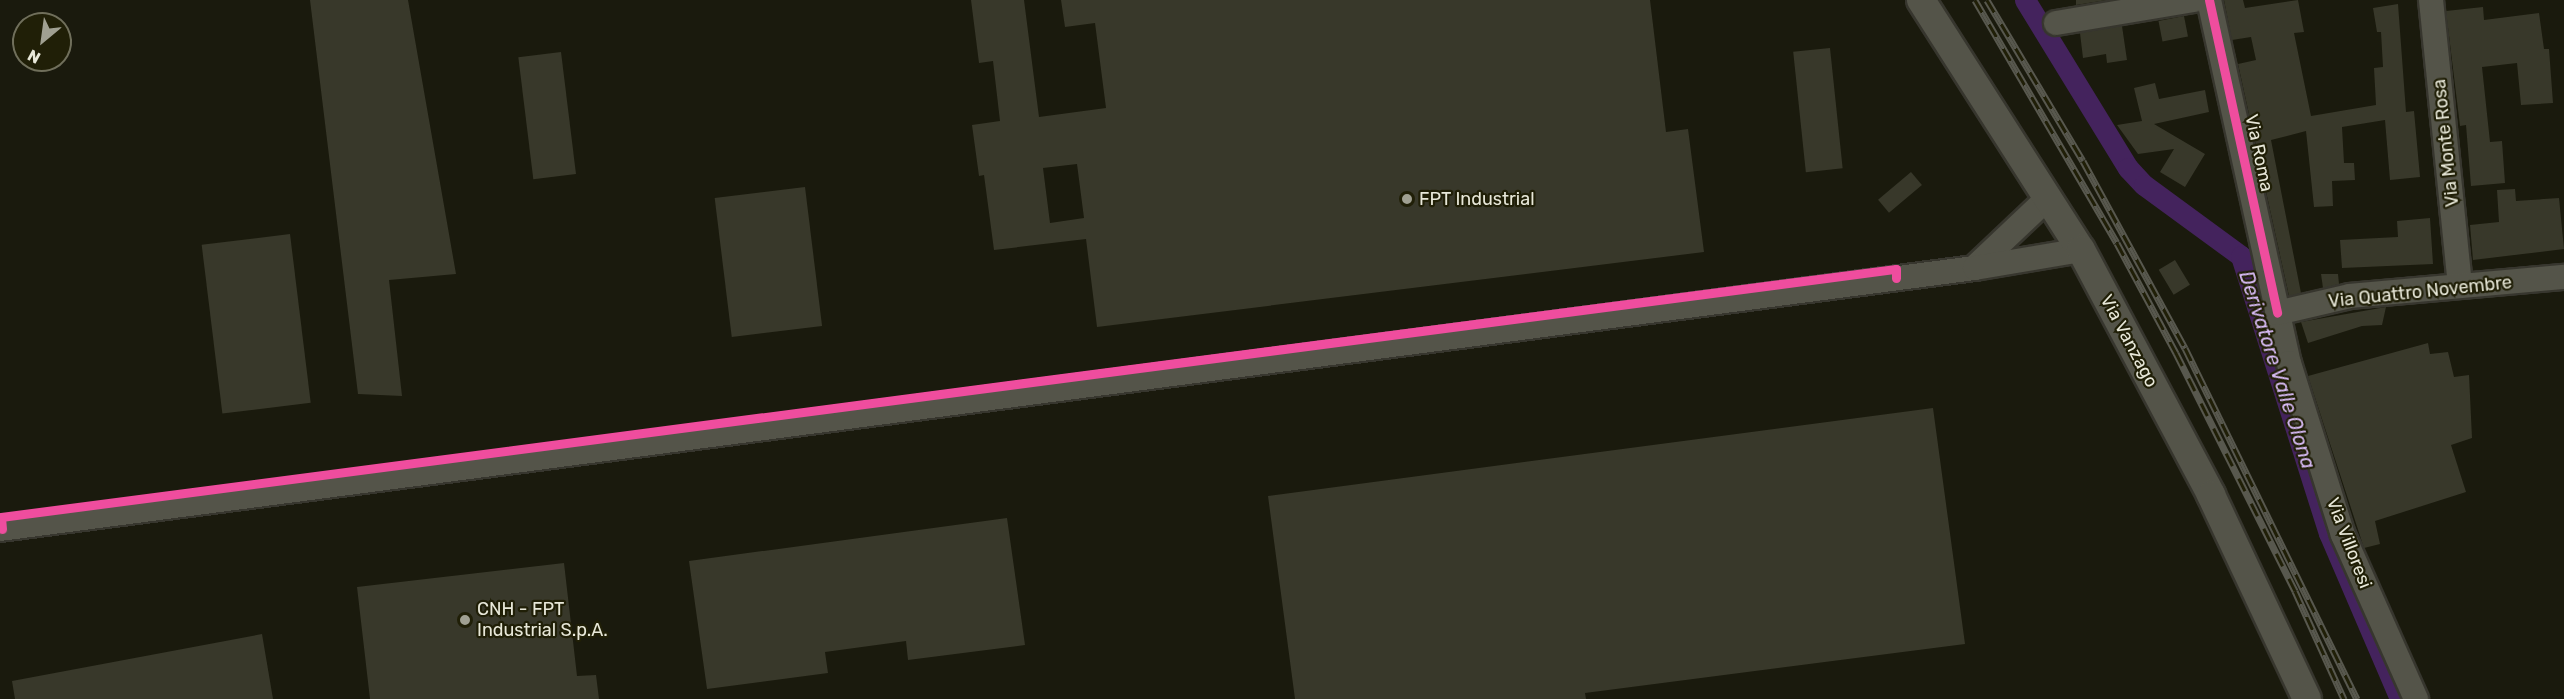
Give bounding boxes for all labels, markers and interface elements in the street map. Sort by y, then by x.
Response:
north arrow [12,12,72,72]
text: N [24,45,44,68]
street label: Via Monte Rosa [2429,78,2463,208]
street label: Via Roma [2240,112,2278,194]
place label: FPT Industrial [1419,188,1535,210]
marker: FPT Industrial [1400,192,1414,206]
water label: Derivatore Valle Olona [2234,268,2320,472]
street label: Via Quattro Novembre [2327,272,2513,312]
street label: Via Vanzago [2095,291,2163,391]
street label: Via Villoresi [2322,494,2376,592]
place label: CNH - FPT Industrial S.p.A. [477,599,608,642]
marker: CNH - FPT Industrial S.p.A. [458,613,472,627]

